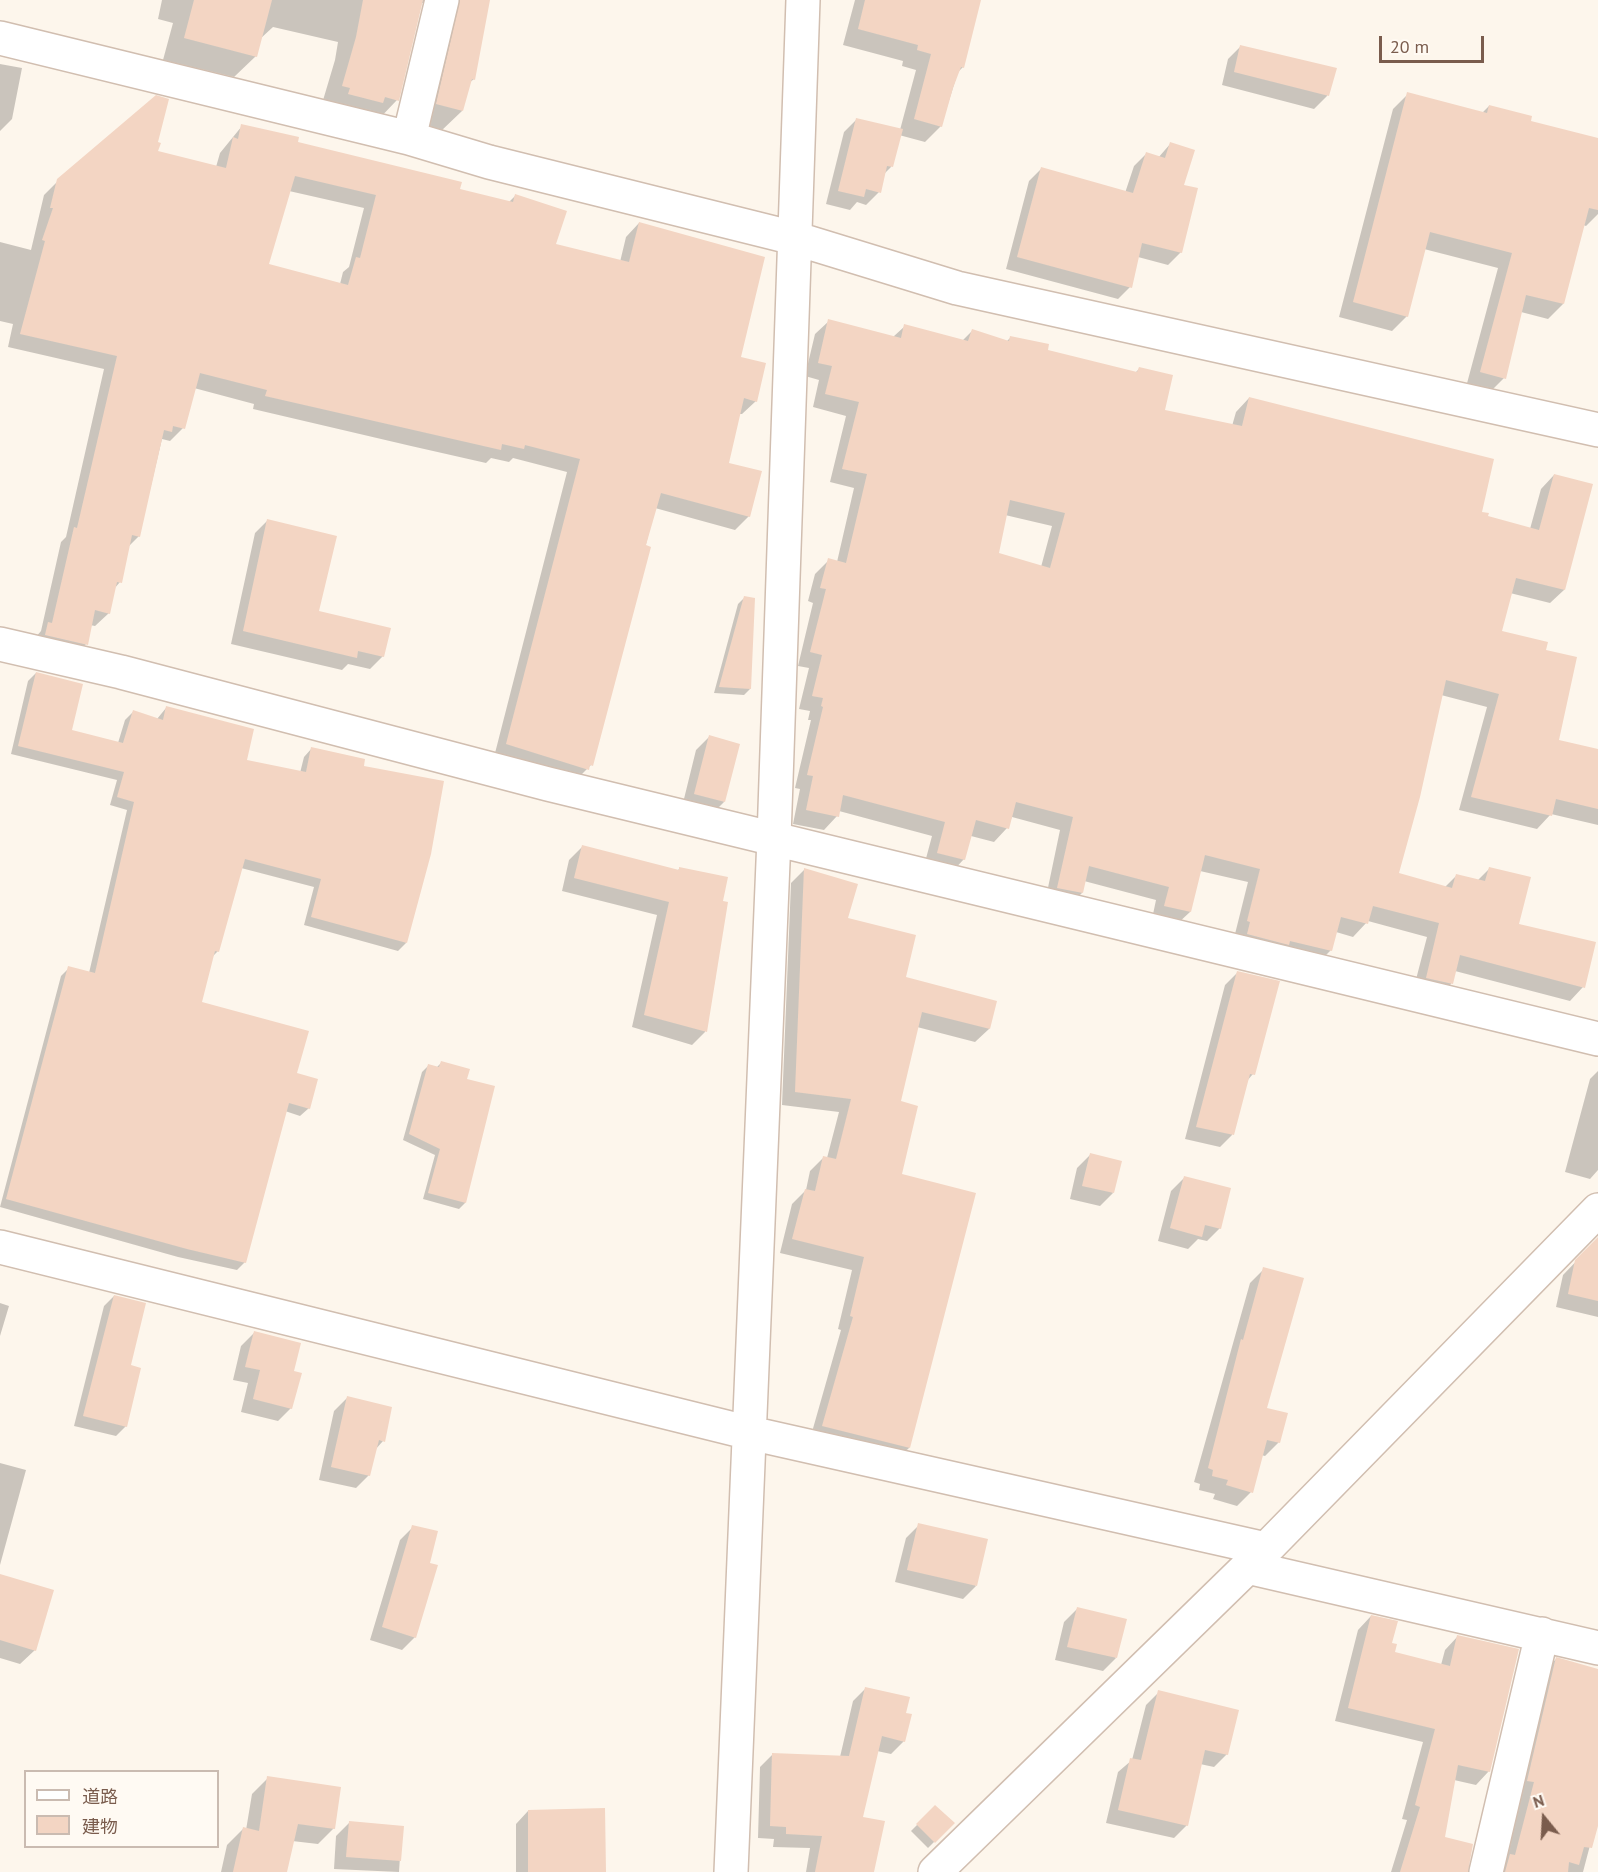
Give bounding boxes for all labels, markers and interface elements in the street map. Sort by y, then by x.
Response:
scale bar [1382,24,1487,62]
text: 20 m [1390,35,1429,58]
legend [24,1770,219,1848]
text: 道路 [82,1785,118,1808]
north arrow [1514,1788,1574,1848]
text: N [1530,1790,1547,1812]
text: 建物 [82,1815,118,1838]

